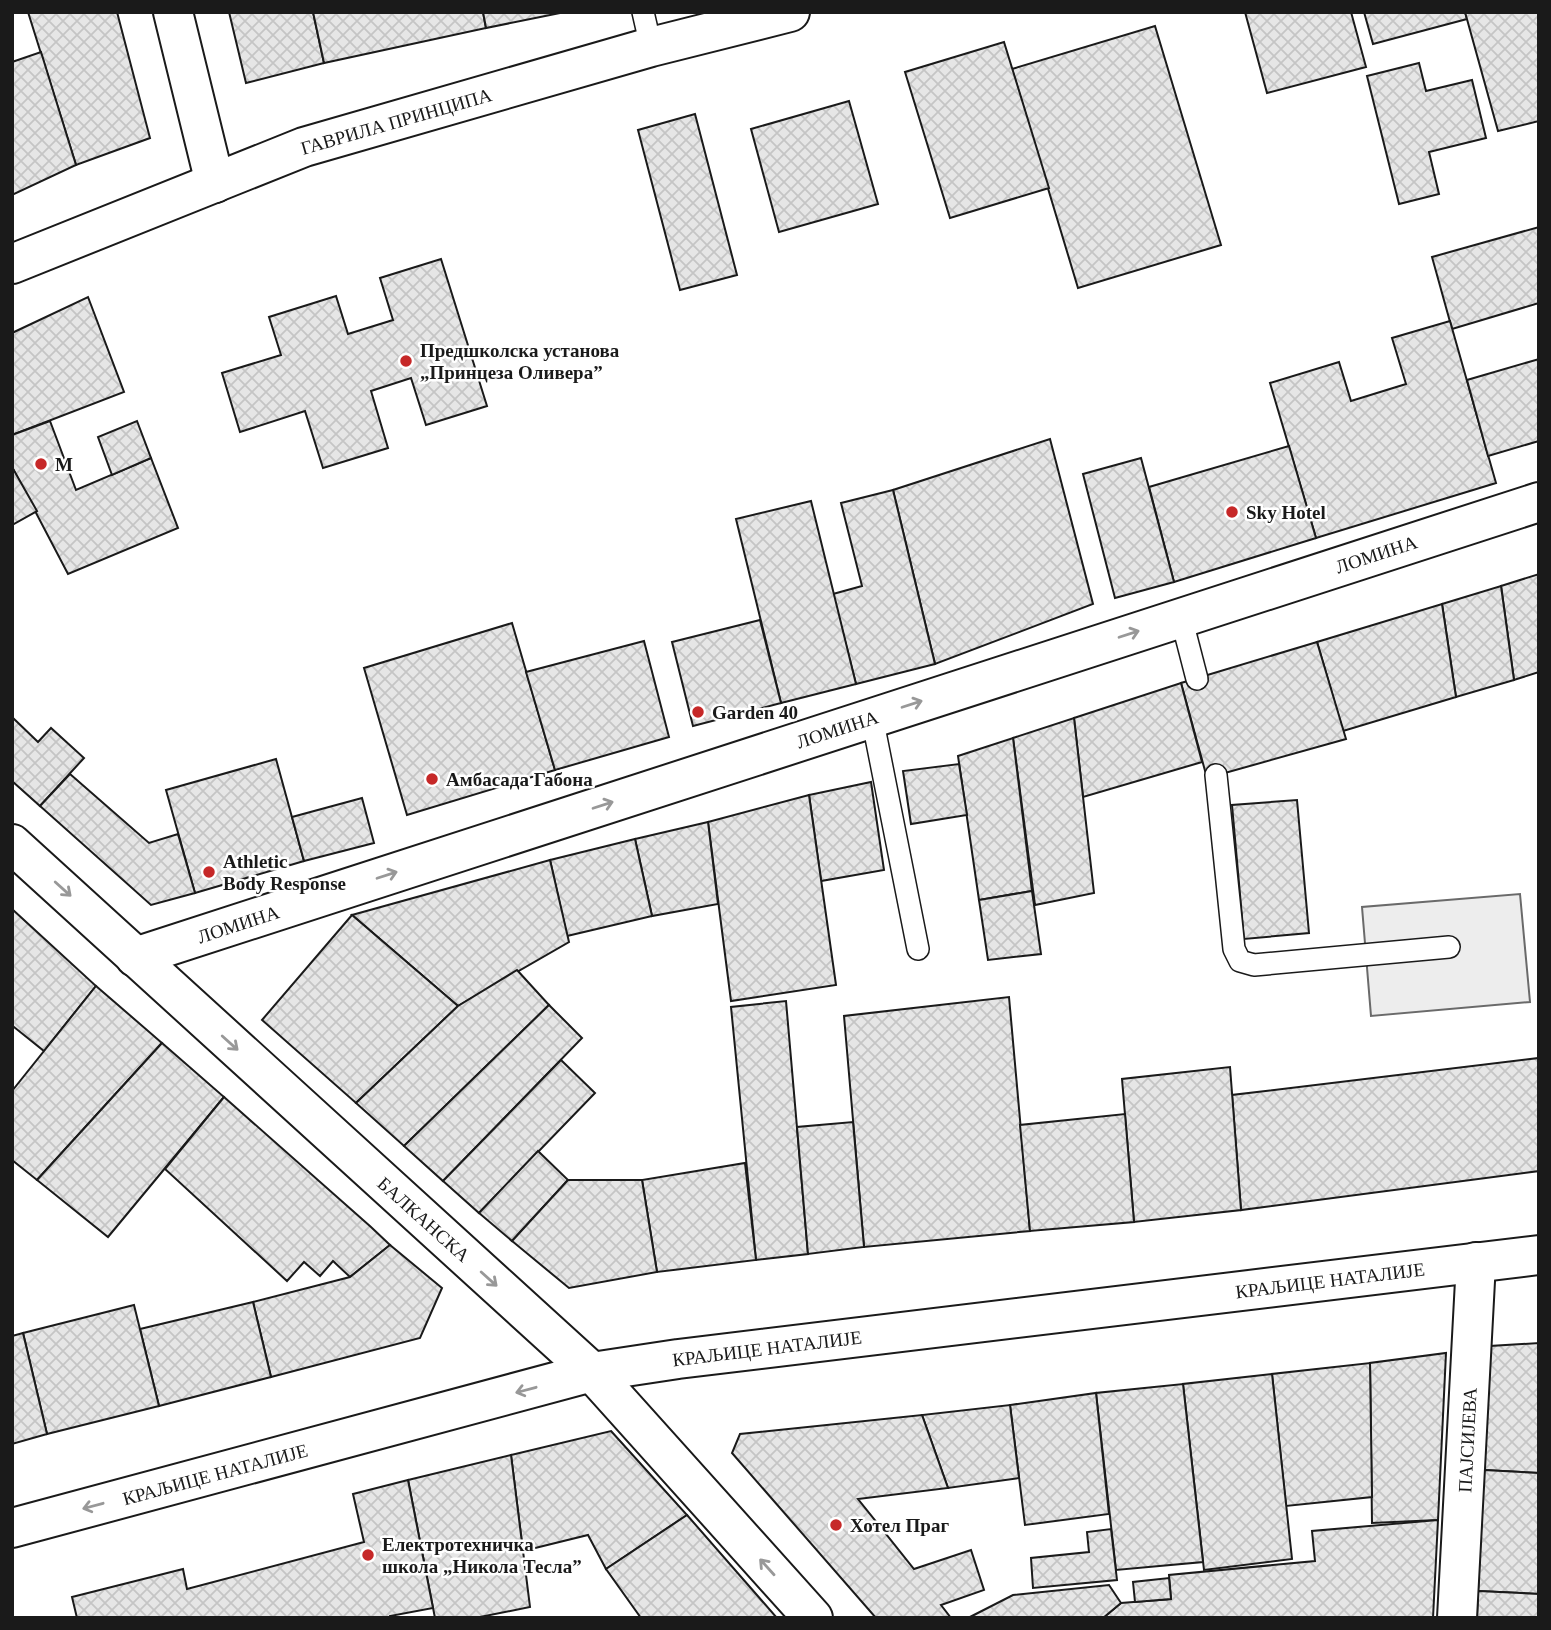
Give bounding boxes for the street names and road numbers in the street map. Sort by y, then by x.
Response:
street label: ГАВРИЛА ПРИНЦИПА [298,84,494,159]
street label: ЛОМИНА [1333,531,1420,578]
street label: ЛОМИНА [794,706,881,753]
street label: ЛОМИНА [195,901,282,948]
street label: БАЛКАНСКА [373,1173,474,1266]
street label: КРАЉИЦЕ НАТАЛИЈЕ [1234,1258,1426,1303]
street label: КРАЉИЦЕ НАТАЛИЈЕ [671,1326,863,1371]
street label: ПАЈСИЈЕВА [1454,1387,1481,1493]
street label: КРАЉИЦЕ НАТАЛИЈЕ [120,1440,310,1509]

